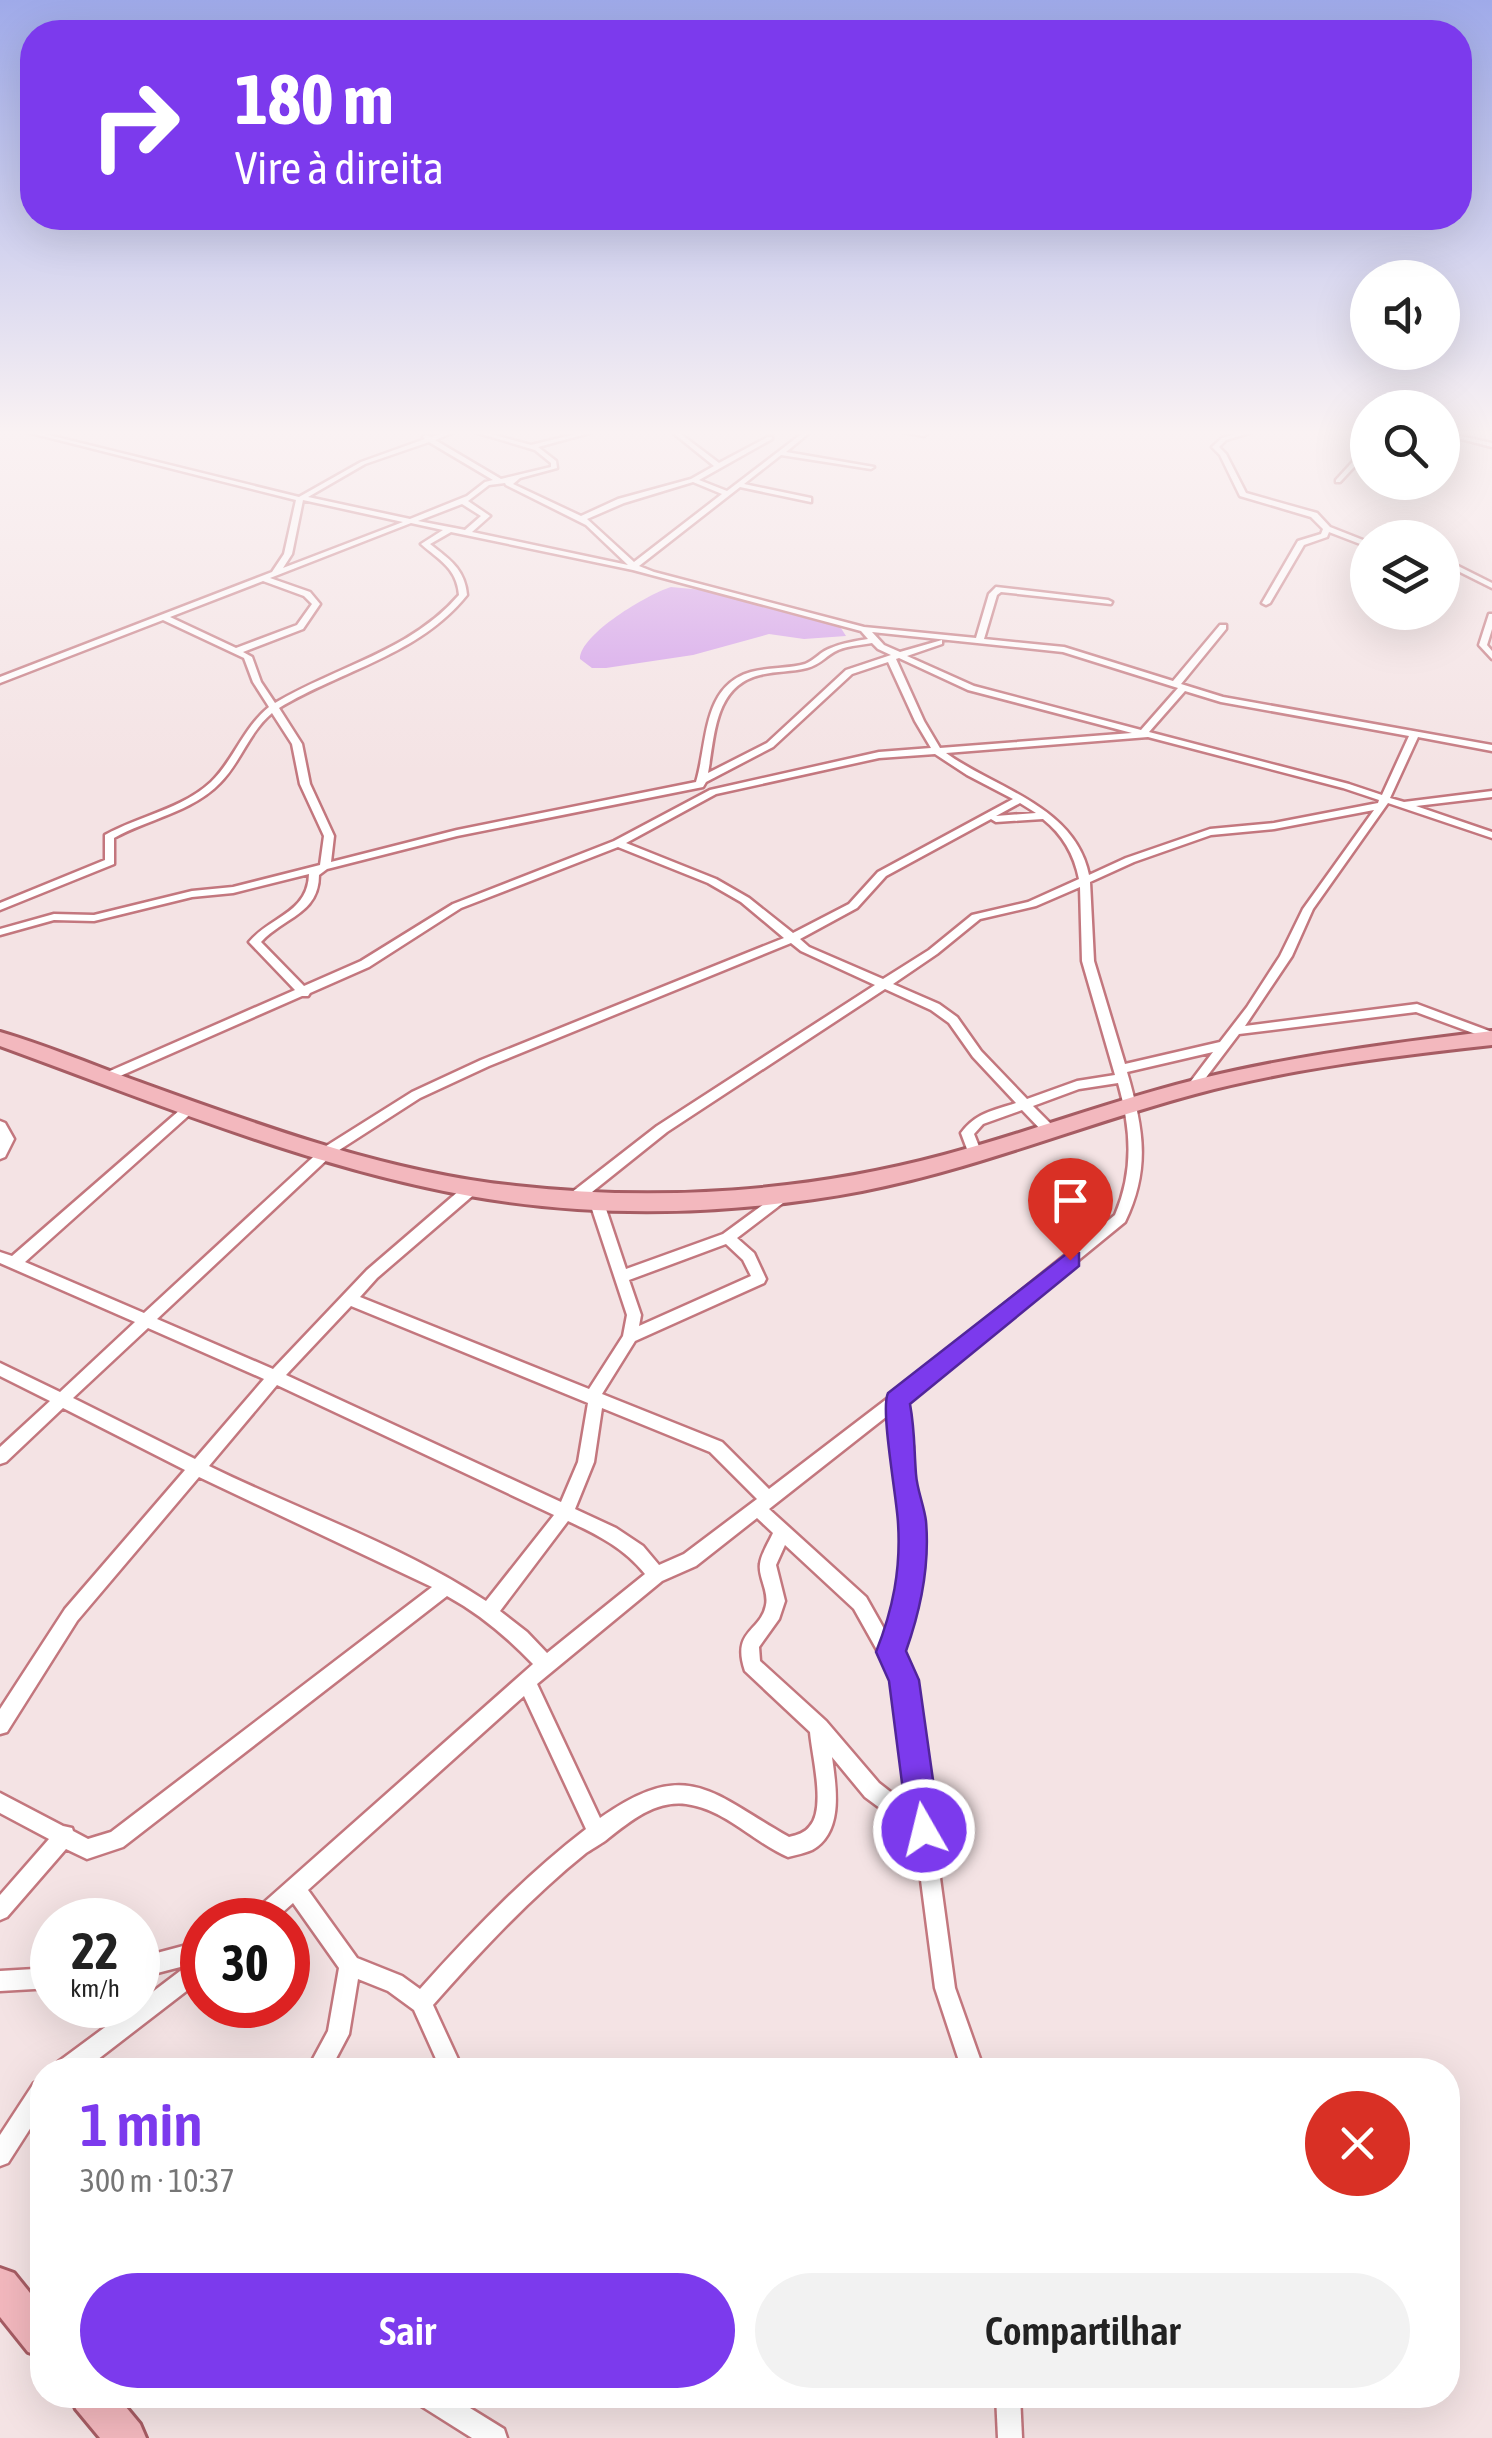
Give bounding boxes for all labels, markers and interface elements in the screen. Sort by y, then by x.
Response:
text: 180 m [235,59,394,139]
icon: right [70,60,200,190]
text: Vire à direita [235,142,444,194]
map controls [1350,260,1460,630]
button: sound [1350,260,1460,370]
button: search [1350,390,1460,500]
button: layers [1350,520,1460,630]
pin [1028,1158,1113,1261]
icon: arrive [1043,1173,1098,1228]
position arrow [872,1778,976,1882]
speed limit sign: 30 [180,1898,310,2028]
text: 22 [71,1922,118,1980]
text: km/h [70,1974,120,2002]
text: 1 min [80,2090,203,2159]
button: close [1305,2091,1410,2196]
text: 300 m · 10:37 [80,2162,235,2199]
button: Sair [80,2273,735,2388]
button: Compartilhar [755,2273,1410,2388]

